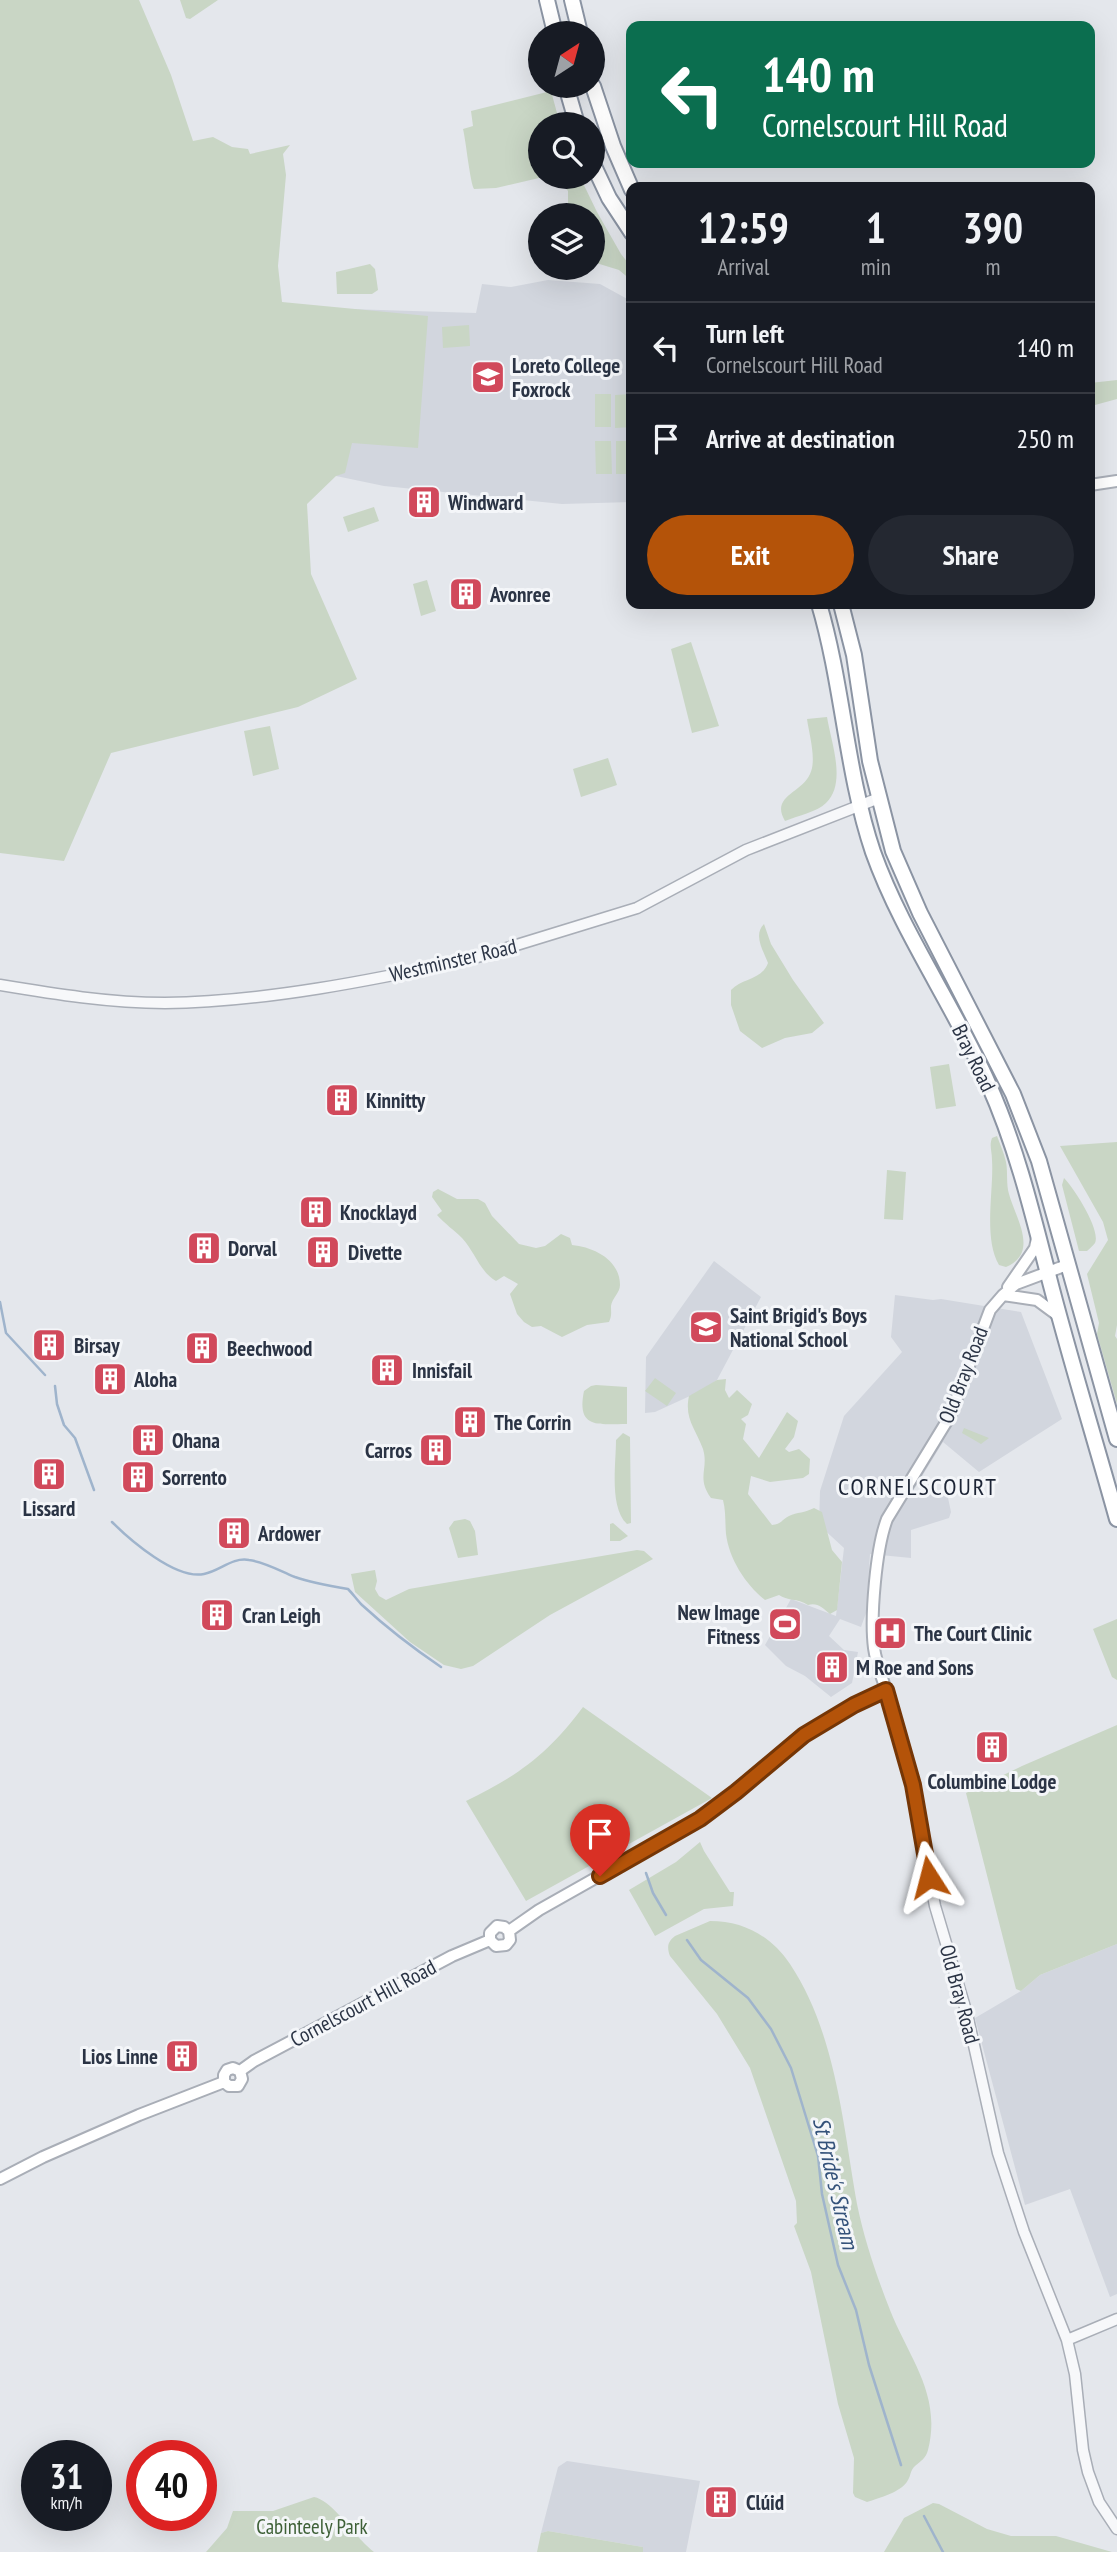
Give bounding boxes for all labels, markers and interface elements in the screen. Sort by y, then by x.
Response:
north arrow [528,21,606,98]
map controls [528,21,605,280]
text: 140 m [762,42,875,106]
icon: left [647,49,738,140]
text: Cornelscourt Hill Road [762,104,1008,146]
button: search [528,112,605,189]
text: 12:59 [698,200,789,255]
text: 1 [866,200,886,255]
text: 390 [963,200,1023,255]
button: layers [528,203,605,280]
text: Arrival [717,252,769,281]
text: min [861,252,891,281]
text: m [985,252,1000,281]
text: Turn left [706,317,784,350]
icon: left [647,329,685,367]
text: 140 m [1016,331,1074,364]
text: Cornelscourt Hill Road [706,350,883,379]
place label: Loreto College Foxrock [512,352,620,403]
school or university icon: Loreto College Foxrock [469,358,507,396]
icon: arrive [647,420,685,458]
text: Arrive at destination [706,422,895,455]
text: 250 m [1016,422,1074,455]
building icon: Windward [405,483,443,521]
place label: Windward [447,489,523,516]
button: Exit [647,515,854,595]
button: Share [868,515,1074,595]
building icon: Avonree [447,575,485,613]
place label: Avonree [489,581,551,608]
street label: Westminster Road [387,932,519,988]
street label: Bray Road [946,1020,1002,1096]
building icon: Kinnitty [323,1081,361,1119]
place label: Kinnitty [366,1087,426,1114]
building icon: Knocklayd [297,1193,335,1231]
place label: Knocklayd [340,1199,417,1226]
building icon: Dorval [185,1229,223,1267]
building icon: Divette [304,1233,342,1271]
place label: Dorval [228,1235,278,1262]
place label: Divette [348,1239,402,1266]
place label: Saint Brigid's Boys National School [730,1302,867,1353]
school or university icon: Saint Brigid's Boys National School [687,1308,725,1346]
street label: Old Bray Road [932,1323,994,1427]
building icon: Birsay [30,1326,68,1364]
building icon: Beechwood [183,1329,221,1367]
place label: Birsay [74,1332,120,1359]
place label: Beechwood [227,1335,312,1362]
building icon: Innisfail [368,1351,406,1389]
place label: Innisfail [412,1357,473,1384]
building icon: Aloha [91,1360,129,1398]
place label: Aloha [133,1366,177,1393]
building icon: The Corrin [451,1403,489,1441]
place label: The Corrin [494,1409,571,1436]
building icon: Ohana [129,1421,167,1459]
place label: Ohana [172,1427,220,1454]
building icon: Carros [417,1431,455,1469]
place label: Carros [365,1437,412,1464]
building icon: Lissard [30,1455,68,1493]
building icon: Sorrento [119,1458,157,1496]
place label: Sorrento [162,1464,227,1491]
district label: CORNELSCOURT [838,1471,998,1502]
place label: Lissard [23,1495,75,1522]
building icon: Ardower [215,1514,253,1552]
place label: Ardower [257,1520,322,1547]
building icon: Cran Leigh [198,1596,236,1634]
place label: New Image Fitness [677,1599,760,1650]
place label: Cran Leigh [242,1602,321,1629]
sports icon: New Image Fitness [766,1605,804,1643]
hospital icon: The Court Clinic [871,1614,909,1652]
place label: The Court Clinic [914,1620,1033,1647]
building icon: M Roe and Sons [813,1648,851,1686]
place label: M Roe and Sons [856,1654,974,1681]
building icon: Columbine Lodge [973,1728,1011,1766]
place label: Columbine Lodge [928,1768,1056,1795]
pin [570,1804,630,1876]
icon: arrive [581,1815,619,1853]
position arrow [892,1840,966,1914]
street label: Old Bray Road [934,1941,986,2047]
street label: Cornelscourt Hill Road [285,1953,441,2053]
building icon: Lios Linne [163,2037,201,2075]
place label: Lios Linne [82,2043,158,2070]
water label: St Bride's Stream [807,2114,866,2254]
speed limit sign: 40 [126,2440,217,2531]
text: 31 [50,2453,83,2499]
building icon: Clúid [702,2483,740,2521]
place label: Clúid [746,2489,784,2516]
text: km/h [51,2491,82,2514]
park label: Cabinteely Park [256,2513,368,2540]

